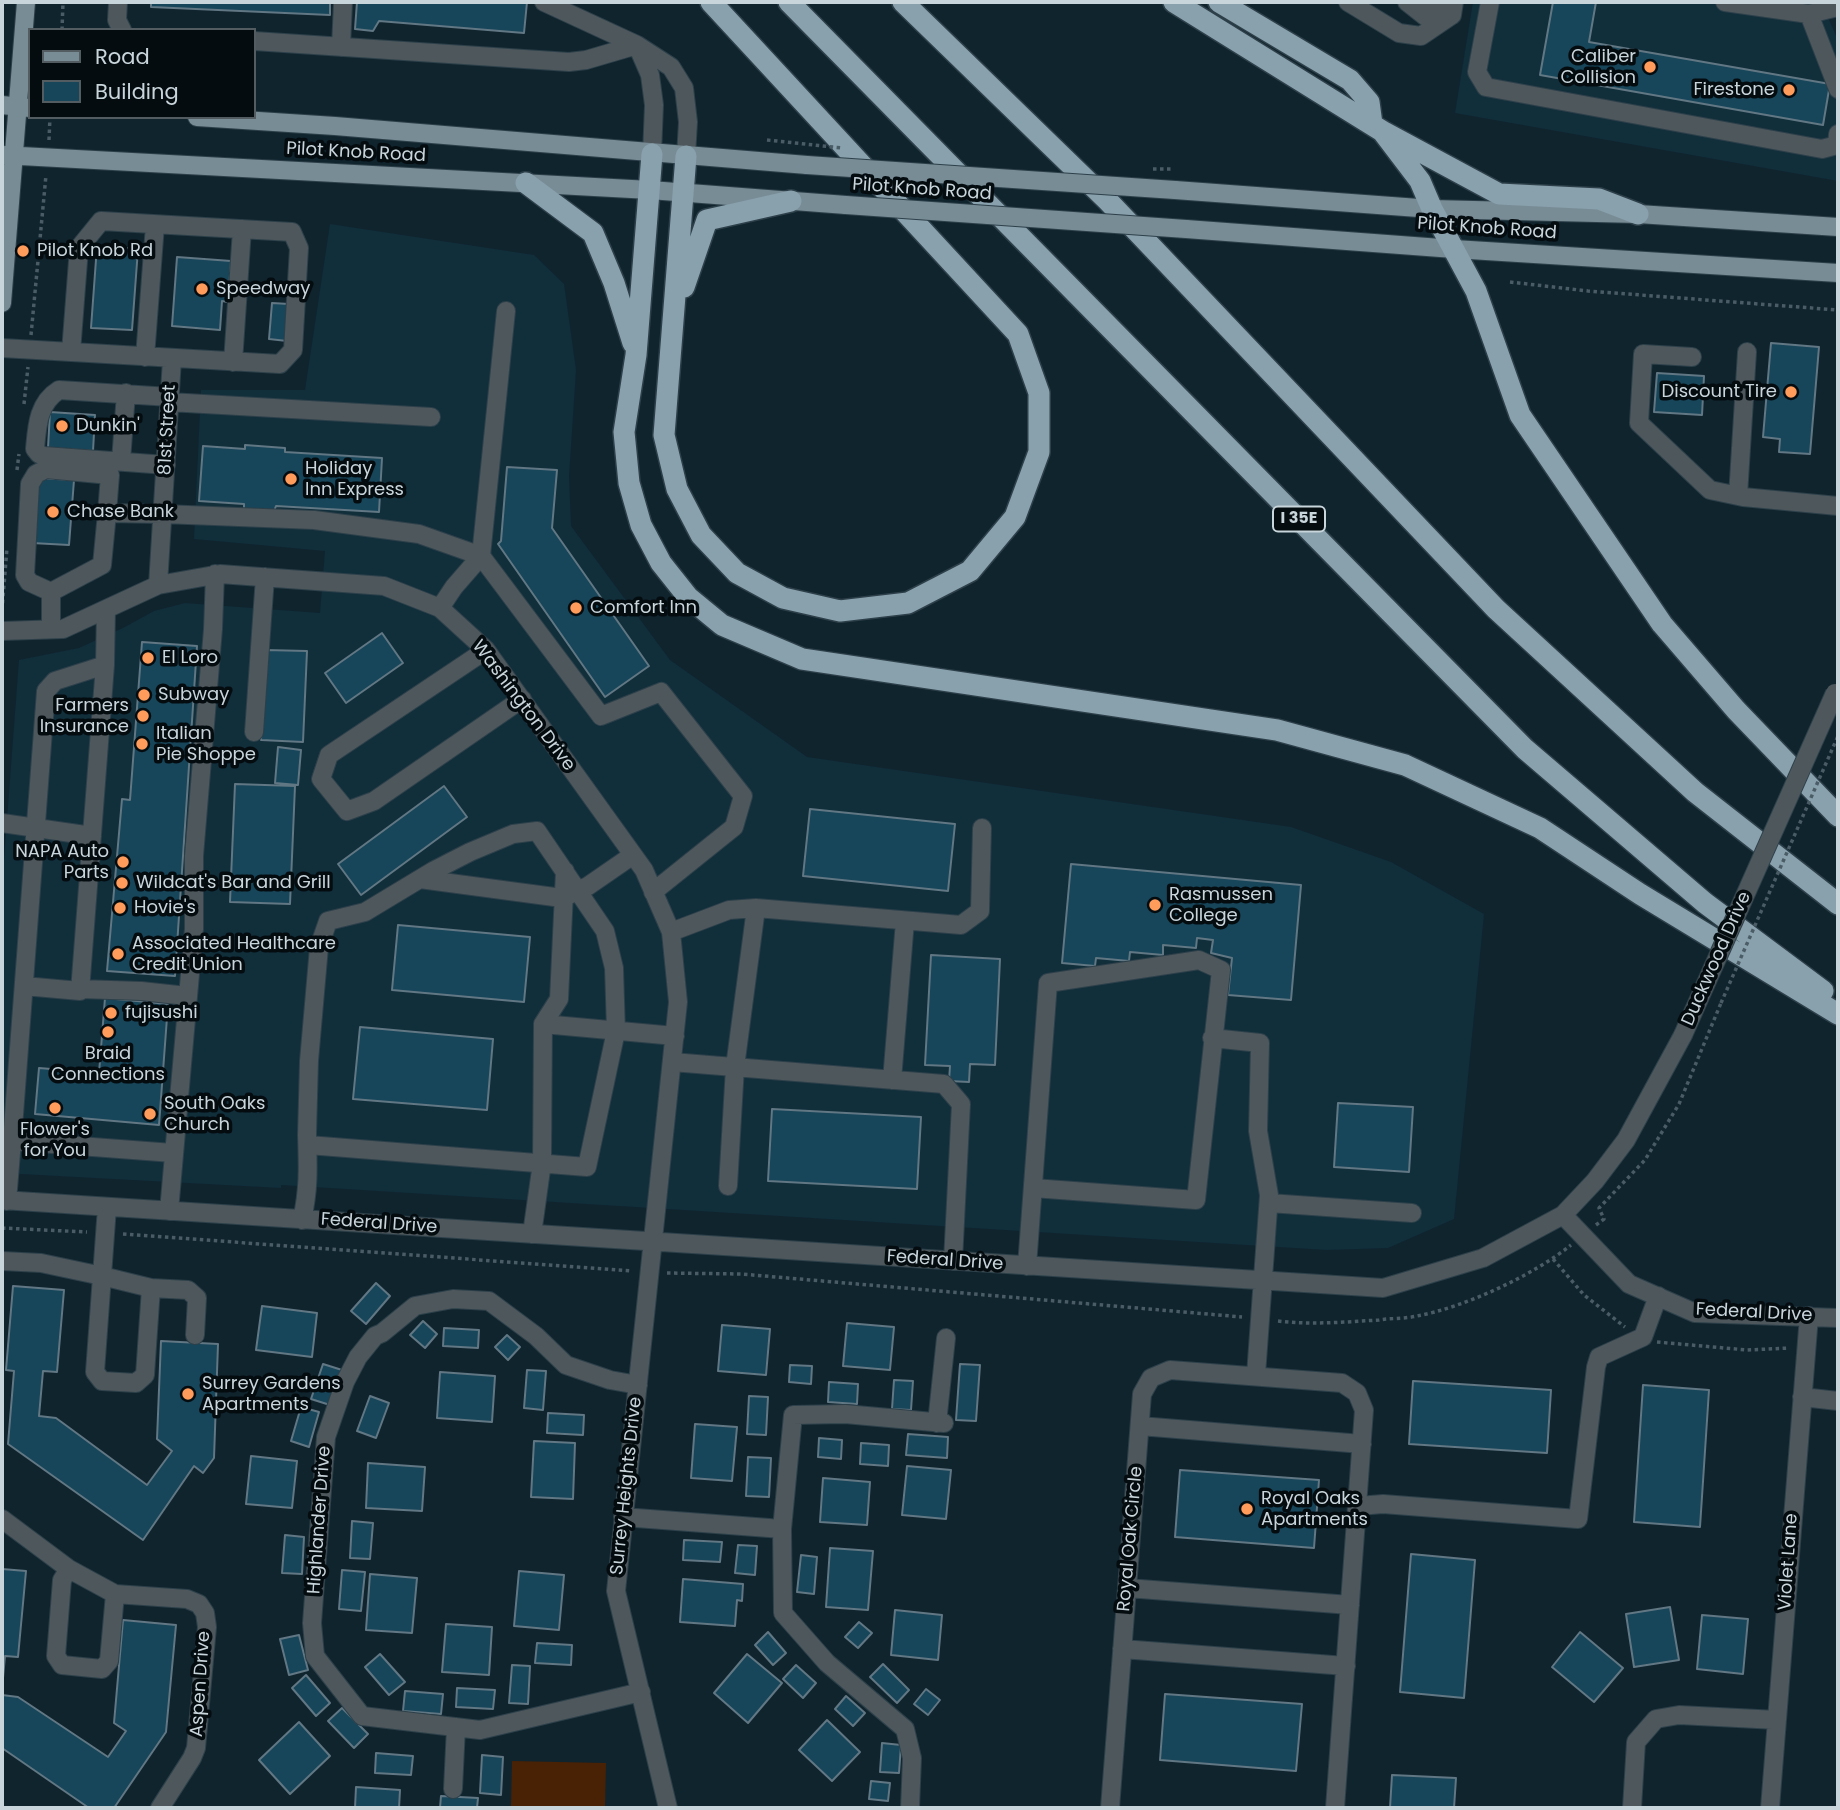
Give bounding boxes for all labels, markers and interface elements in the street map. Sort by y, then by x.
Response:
legend [28,28,256,119]
text: Road [95,42,150,71]
place label: Caliber Collision [1560,46,1636,88]
marker: Caliber Collision [1642,59,1658,75]
text: Building [95,77,179,106]
place label: Firestone [1693,79,1775,101]
marker: Firestone [1781,82,1797,98]
street label: Pilot Knob Road [286,139,426,167]
street label: Pilot Knob Road [852,174,992,206]
street label: Pilot Knob Road [1417,213,1557,245]
place label: Pilot Knob Rd [37,240,153,262]
marker: Pilot Knob Rd [15,243,31,259]
place label: Speedway [216,278,310,300]
marker: Speedway [194,281,210,297]
place label: Discount Tire [1662,381,1777,403]
street label: 81st Street [155,384,181,476]
marker: Discount Tire [1783,384,1799,400]
place label: Dunkin' [76,415,140,437]
marker: Dunkin' [54,418,70,434]
place label: Holiday Inn Express [305,458,404,500]
marker: Holiday Inn Express [283,471,299,487]
place label: Chase Bank [67,501,174,523]
marker: Chase Bank [45,504,61,520]
road number: I 35E [1273,506,1325,532]
place label: Comfort Inn [590,597,697,619]
marker: Comfort Inn [568,600,584,616]
street label: Washington Drive [467,636,579,776]
place label: El Loro [162,647,218,669]
marker: El Loro [140,650,156,666]
place label: Subway [158,684,229,706]
marker: Subway [136,687,152,703]
place label: Farmers Insurance [40,695,129,738]
marker: Farmers Insurance [135,708,151,724]
place label: Italian Pie Shoppe [156,723,256,766]
marker: Italian Pie Shoppe [134,736,150,752]
place label: NAPA Auto Parts [15,841,109,884]
marker: NAPA Auto Parts [115,854,131,870]
place label: Wildcat's Bar and Grill [136,872,331,894]
marker: Wildcat's Bar and Grill [114,875,130,891]
place label: Rasmussen College [1169,884,1273,926]
street label: Duckwood Drive [1678,889,1756,1029]
place label: Hovie's [134,897,196,919]
marker: Rasmussen College [1147,897,1163,913]
marker: Hovie's [112,900,128,916]
place label: Associated Healthcare Credit Union [132,933,336,976]
marker: Associated Healthcare Credit Union [110,946,126,962]
place label: fujisushi [125,1002,198,1024]
marker: fujisushi [103,1005,119,1021]
marker: Braid Connections [100,1024,116,1040]
place label: Braid Connections [51,1043,165,1086]
place label: South Oaks Church [164,1093,265,1136]
marker: Flower's for You [47,1100,63,1116]
marker: South Oaks Church [142,1106,158,1122]
place label: Flower's for You [20,1119,90,1162]
street label: Federal Drive [320,1209,438,1239]
street label: Federal Drive [886,1246,1004,1276]
street label: Federal Drive [1695,1299,1813,1327]
place label: Surrey Gardens Apartments [202,1373,341,1416]
marker: Surrey Gardens Apartments [180,1386,196,1402]
street label: Surrey Heights Drive [607,1396,647,1576]
street label: Highlander Drive [304,1445,336,1595]
street label: Royal Oak Circle [1114,1465,1148,1613]
place label: Royal Oaks Apartments [1261,1488,1368,1530]
marker: Royal Oaks Apartments [1239,1501,1255,1517]
street label: Violet Lane [1775,1513,1803,1611]
street label: Aspen Drive [187,1630,215,1738]

